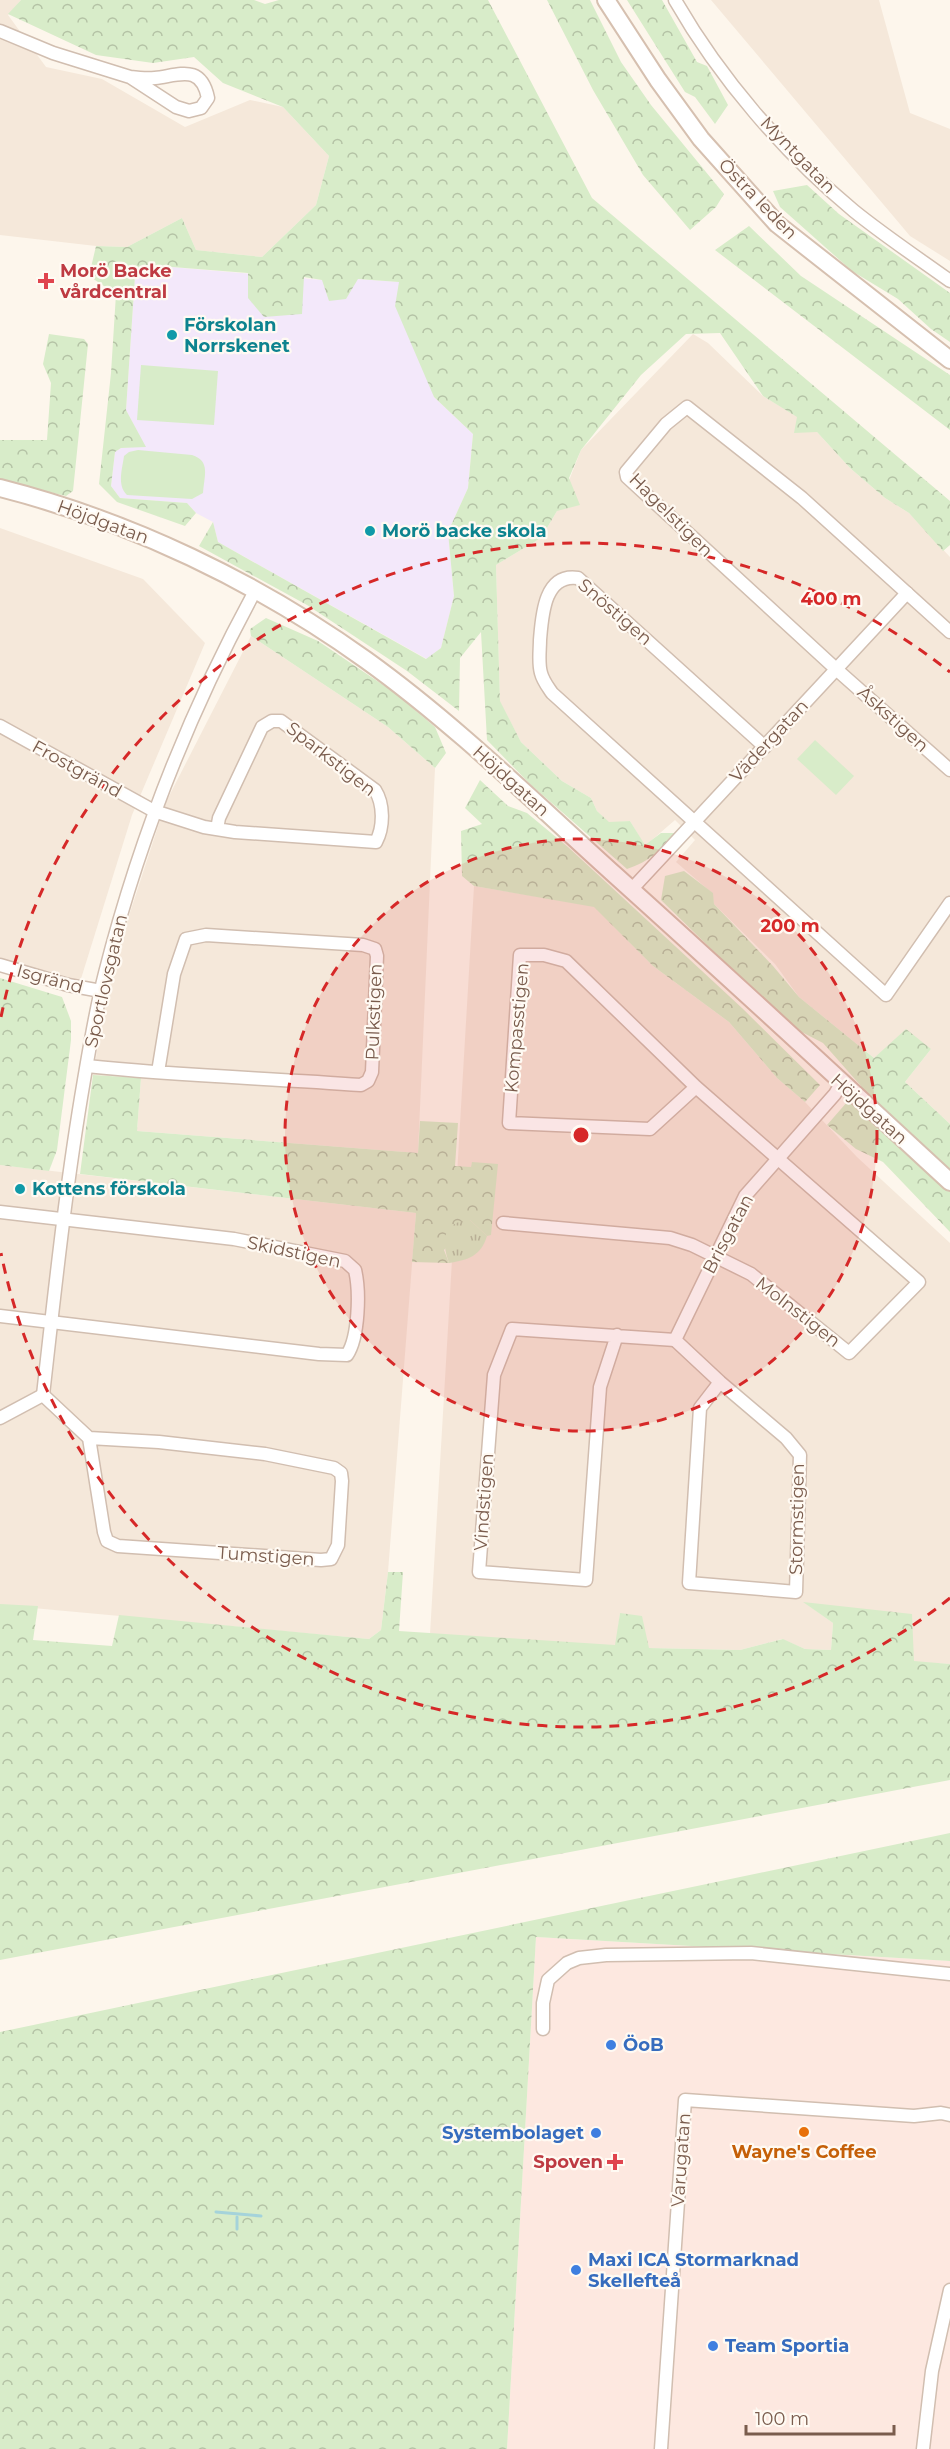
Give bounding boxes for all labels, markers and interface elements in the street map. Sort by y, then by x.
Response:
street label: Myntgatan [756,112,840,198]
street label: Östra leden [714,154,802,244]
place label: Morö Backe vårdcentral [59,260,172,303]
marker: Morö Backe vårdcentral [37,272,55,290]
place label: Förskolan Norrskenet [184,314,290,357]
marker: Förskolan Norrskenet [165,328,179,342]
street label: Hagelstigen [624,468,718,562]
street label: Höjdgatan [54,495,152,549]
place label: Morö backe skola [382,520,547,542]
marker: Morö backe skola [363,524,377,538]
street label: Snöstigen [574,574,656,650]
text: 400 m [801,588,861,610]
street label: Åskstigen [853,681,934,757]
street label: Vädergatan [725,695,813,787]
street label: Sparkstigen [282,717,380,801]
street label: Frostgränd [28,735,126,803]
street label: Höjdgatan [468,741,554,821]
street label: Sportlovsgatan [80,912,132,1050]
text: 200 m [760,915,820,937]
street label: Isgränd [14,960,86,998]
street label: Kompasstigen [500,962,534,1094]
street label: Pulkstigen [361,963,387,1061]
street label: Höjdgatan [826,1069,912,1149]
centre of rings [571,1125,591,1145]
place label: Kottens förskola [32,1178,186,1200]
marker: Kottens förskola [13,1182,27,1196]
street label: Brisgatan [698,1190,758,1278]
street label: Skidstigen [245,1231,343,1273]
street label: Molnstigen [751,1272,845,1352]
street label: Vindstigen [470,1452,498,1552]
street label: Stormstigen [785,1463,809,1575]
street label: Tumstigen [217,1542,315,1570]
place label: ÖoB [623,2034,664,2056]
marker: ÖoB [604,2038,618,2052]
street label: Varugatan [667,2112,695,2208]
place label: Systembolaget [442,2122,584,2144]
marker: Wayne's Coffee [797,2125,811,2139]
marker: Systembolaget [589,2126,603,2140]
place label: Wayne's Coffee [731,2141,877,2163]
place label: Spoven [533,2151,603,2173]
marker: Spoven [608,2155,622,2169]
place label: Maxi ICA Stormarknad Skellefteå [588,2249,799,2292]
marker: Maxi ICA Stormarknad Skellefteå [569,2263,583,2277]
place label: Team Sportia [725,2335,849,2357]
marker: Team Sportia [706,2339,720,2353]
scale bar [746,2398,894,2436]
text: 100 m [755,2408,809,2430]

